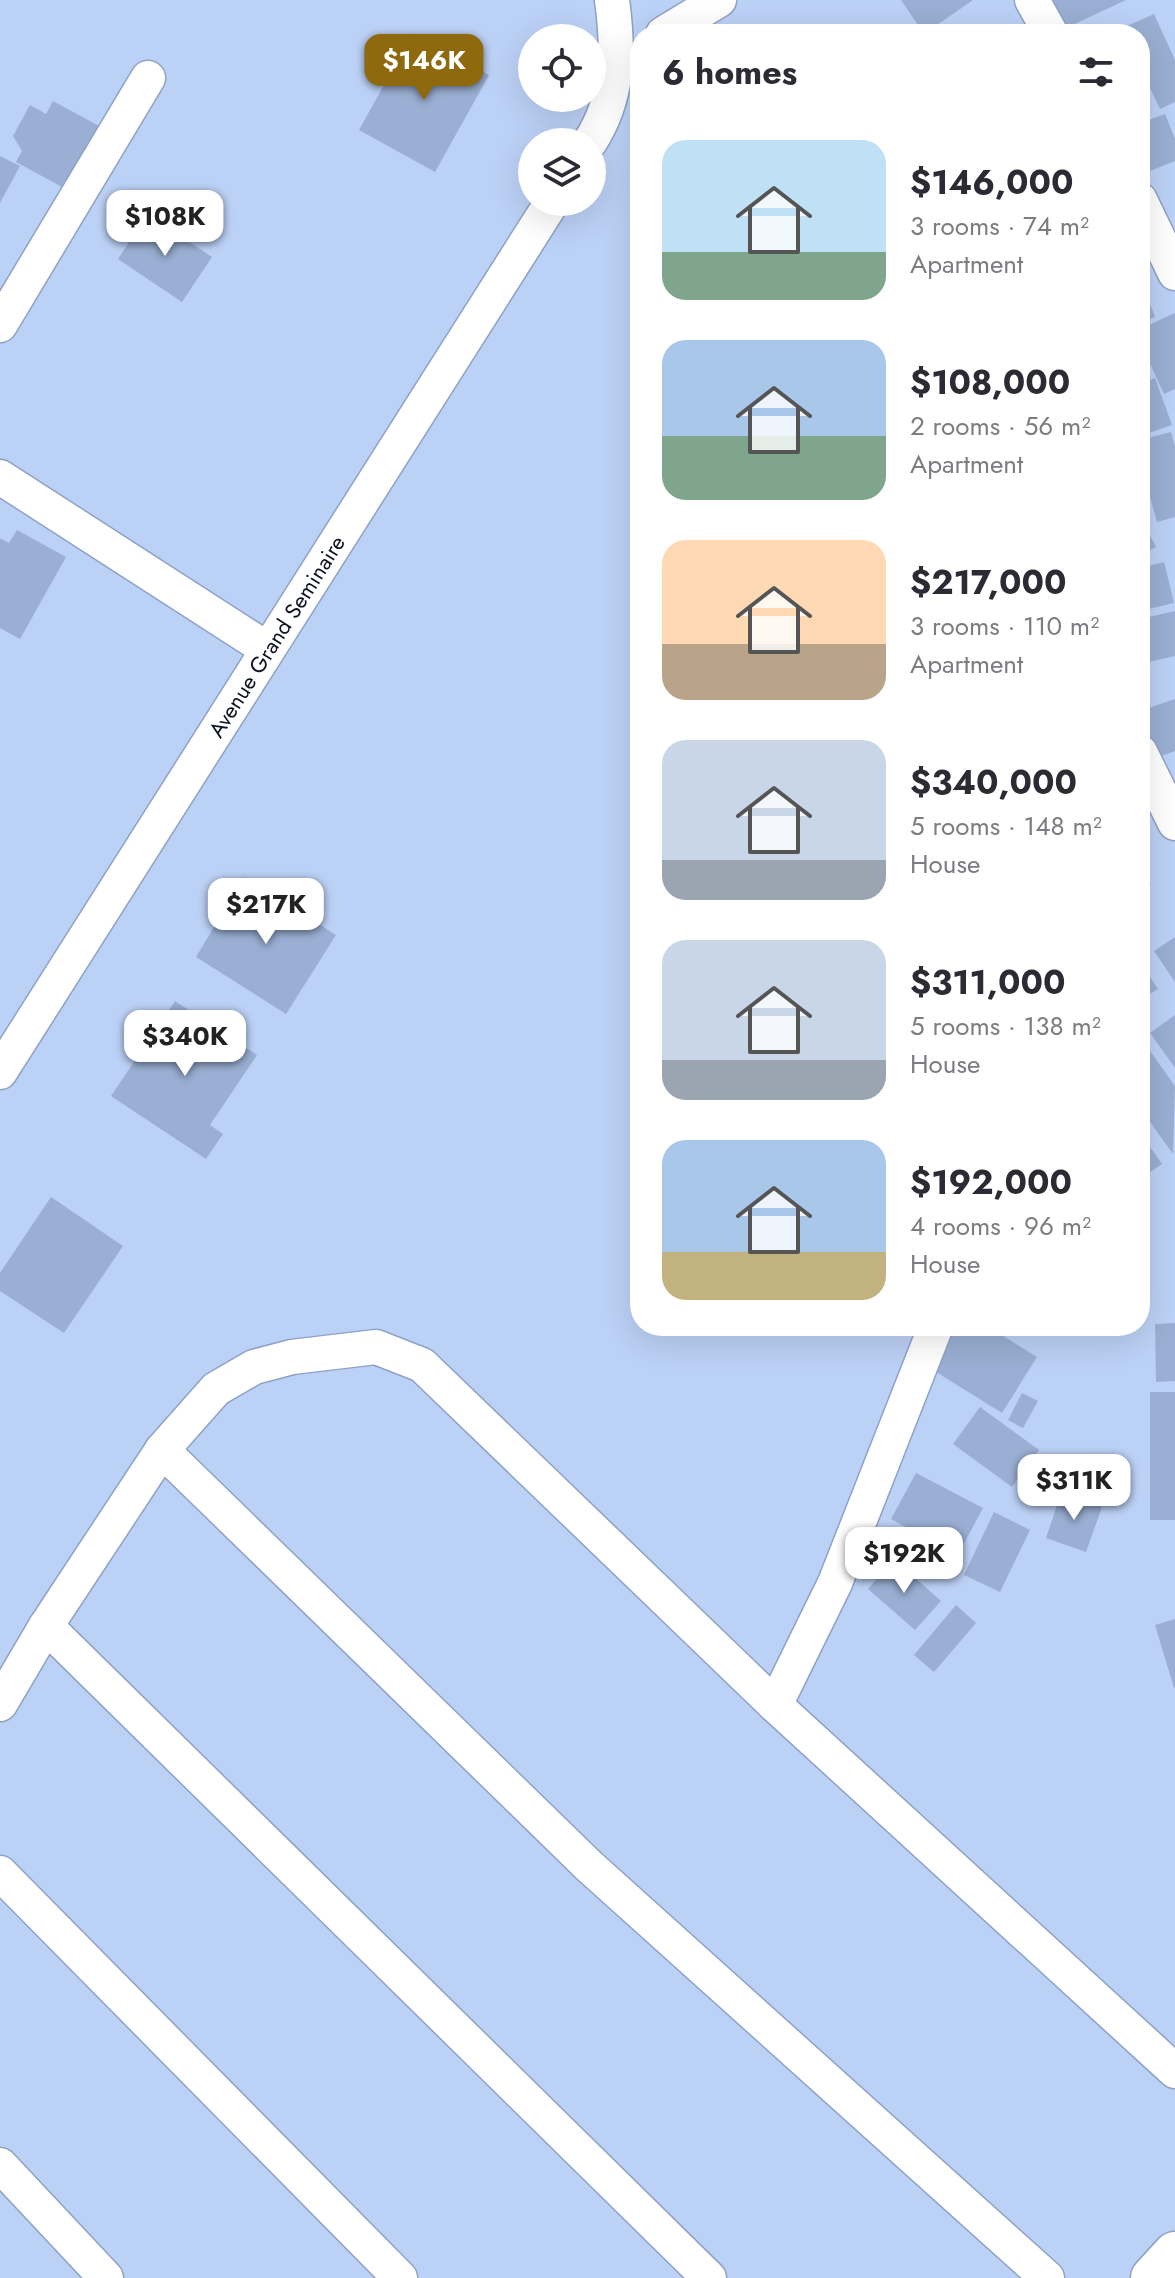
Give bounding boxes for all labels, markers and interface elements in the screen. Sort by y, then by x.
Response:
map controls [518,24,606,216]
button: locate [518,24,606,112]
pin: $146K [368,34,480,102]
text: $146K [382,41,466,79]
text: 6 homes [662,48,797,97]
icon: filters [1074,50,1118,94]
button: layers [518,128,606,216]
text: $146,000 [910,158,1073,207]
icon: home [726,172,822,268]
pin: $108K [109,190,221,258]
text: $108K [124,197,206,235]
text: 3 rooms · 74 m² [910,207,1089,245]
text: Apartment [910,245,1023,283]
text: $108,000 [910,358,1070,407]
icon: home [726,372,822,468]
text: 2 rooms · 56 m² [910,407,1090,445]
text: Apartment [910,445,1023,483]
street label: Avenue Grand Seminaire [200,529,353,744]
text: $217,000 [910,558,1066,607]
icon: home [726,572,822,668]
text: 3 rooms · 110 m² [910,607,1099,645]
text: Apartment [910,645,1023,683]
text: $340,000 [910,758,1077,807]
icon: home [726,772,822,868]
text: 5 rooms · 148 m² [910,807,1102,845]
text: House [910,845,980,883]
pin: $217K [210,878,322,946]
text: $217K [226,885,306,923]
text: $311,000 [910,958,1065,1007]
icon: home [726,972,822,1068]
text: 5 rooms · 138 m² [910,1007,1101,1045]
pin: $340K [129,1010,241,1078]
text: $340K [142,1017,228,1055]
text: House [910,1045,980,1083]
text: $192,000 [910,1158,1072,1207]
icon: home [726,1172,822,1268]
text: 4 rooms · 96 m² [910,1207,1091,1245]
text: House [910,1245,980,1283]
pin: $311K [1018,1454,1130,1522]
text: $311K [1036,1461,1112,1499]
pin: $192K [848,1527,960,1595]
text: $192K [863,1534,945,1572]

